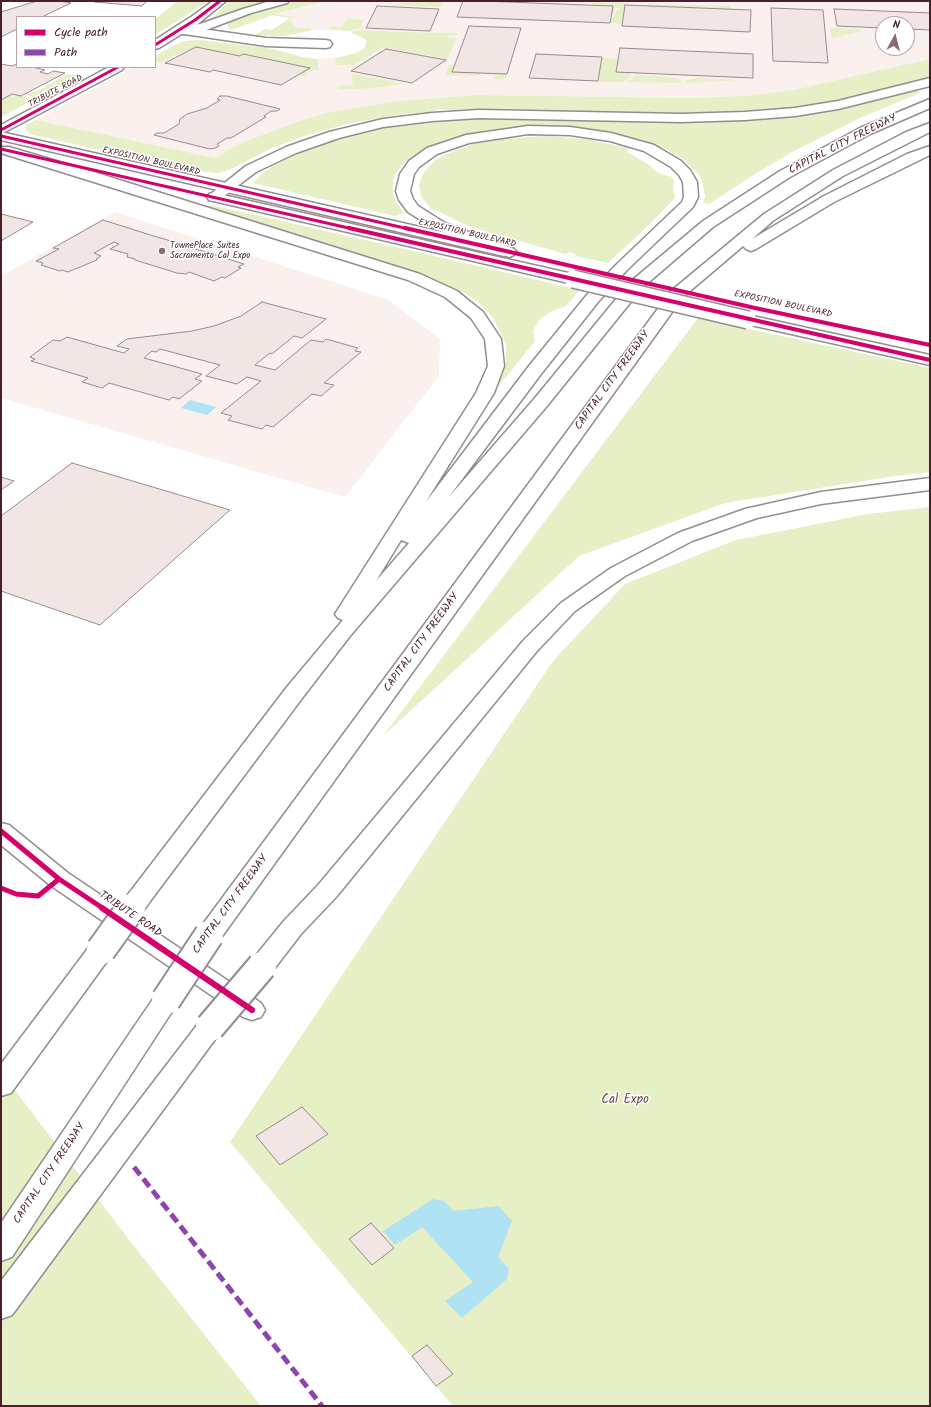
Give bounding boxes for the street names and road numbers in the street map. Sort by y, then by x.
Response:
street label: TRIBUTE ROAD [27,73,85,111]
street label: CAPITAL CITY FREEWAY [787,112,899,178]
street label: EXPOSITION BOULEVARD [101,146,201,178]
street label: EXPOSITION BOULEVARD [417,218,517,250]
street label: EXPOSITION BOULEVARD [733,289,833,321]
street label: CAPITAL CITY FREEWAY [573,329,653,433]
street label: CAPITAL CITY FREEWAY [382,591,462,695]
street label: CAPITAL CITY FREEWAY [191,853,271,957]
street label: TRIBUTE ROAD [96,889,164,941]
street label: CAPITAL CITY FREEWAY [11,1121,89,1227]

